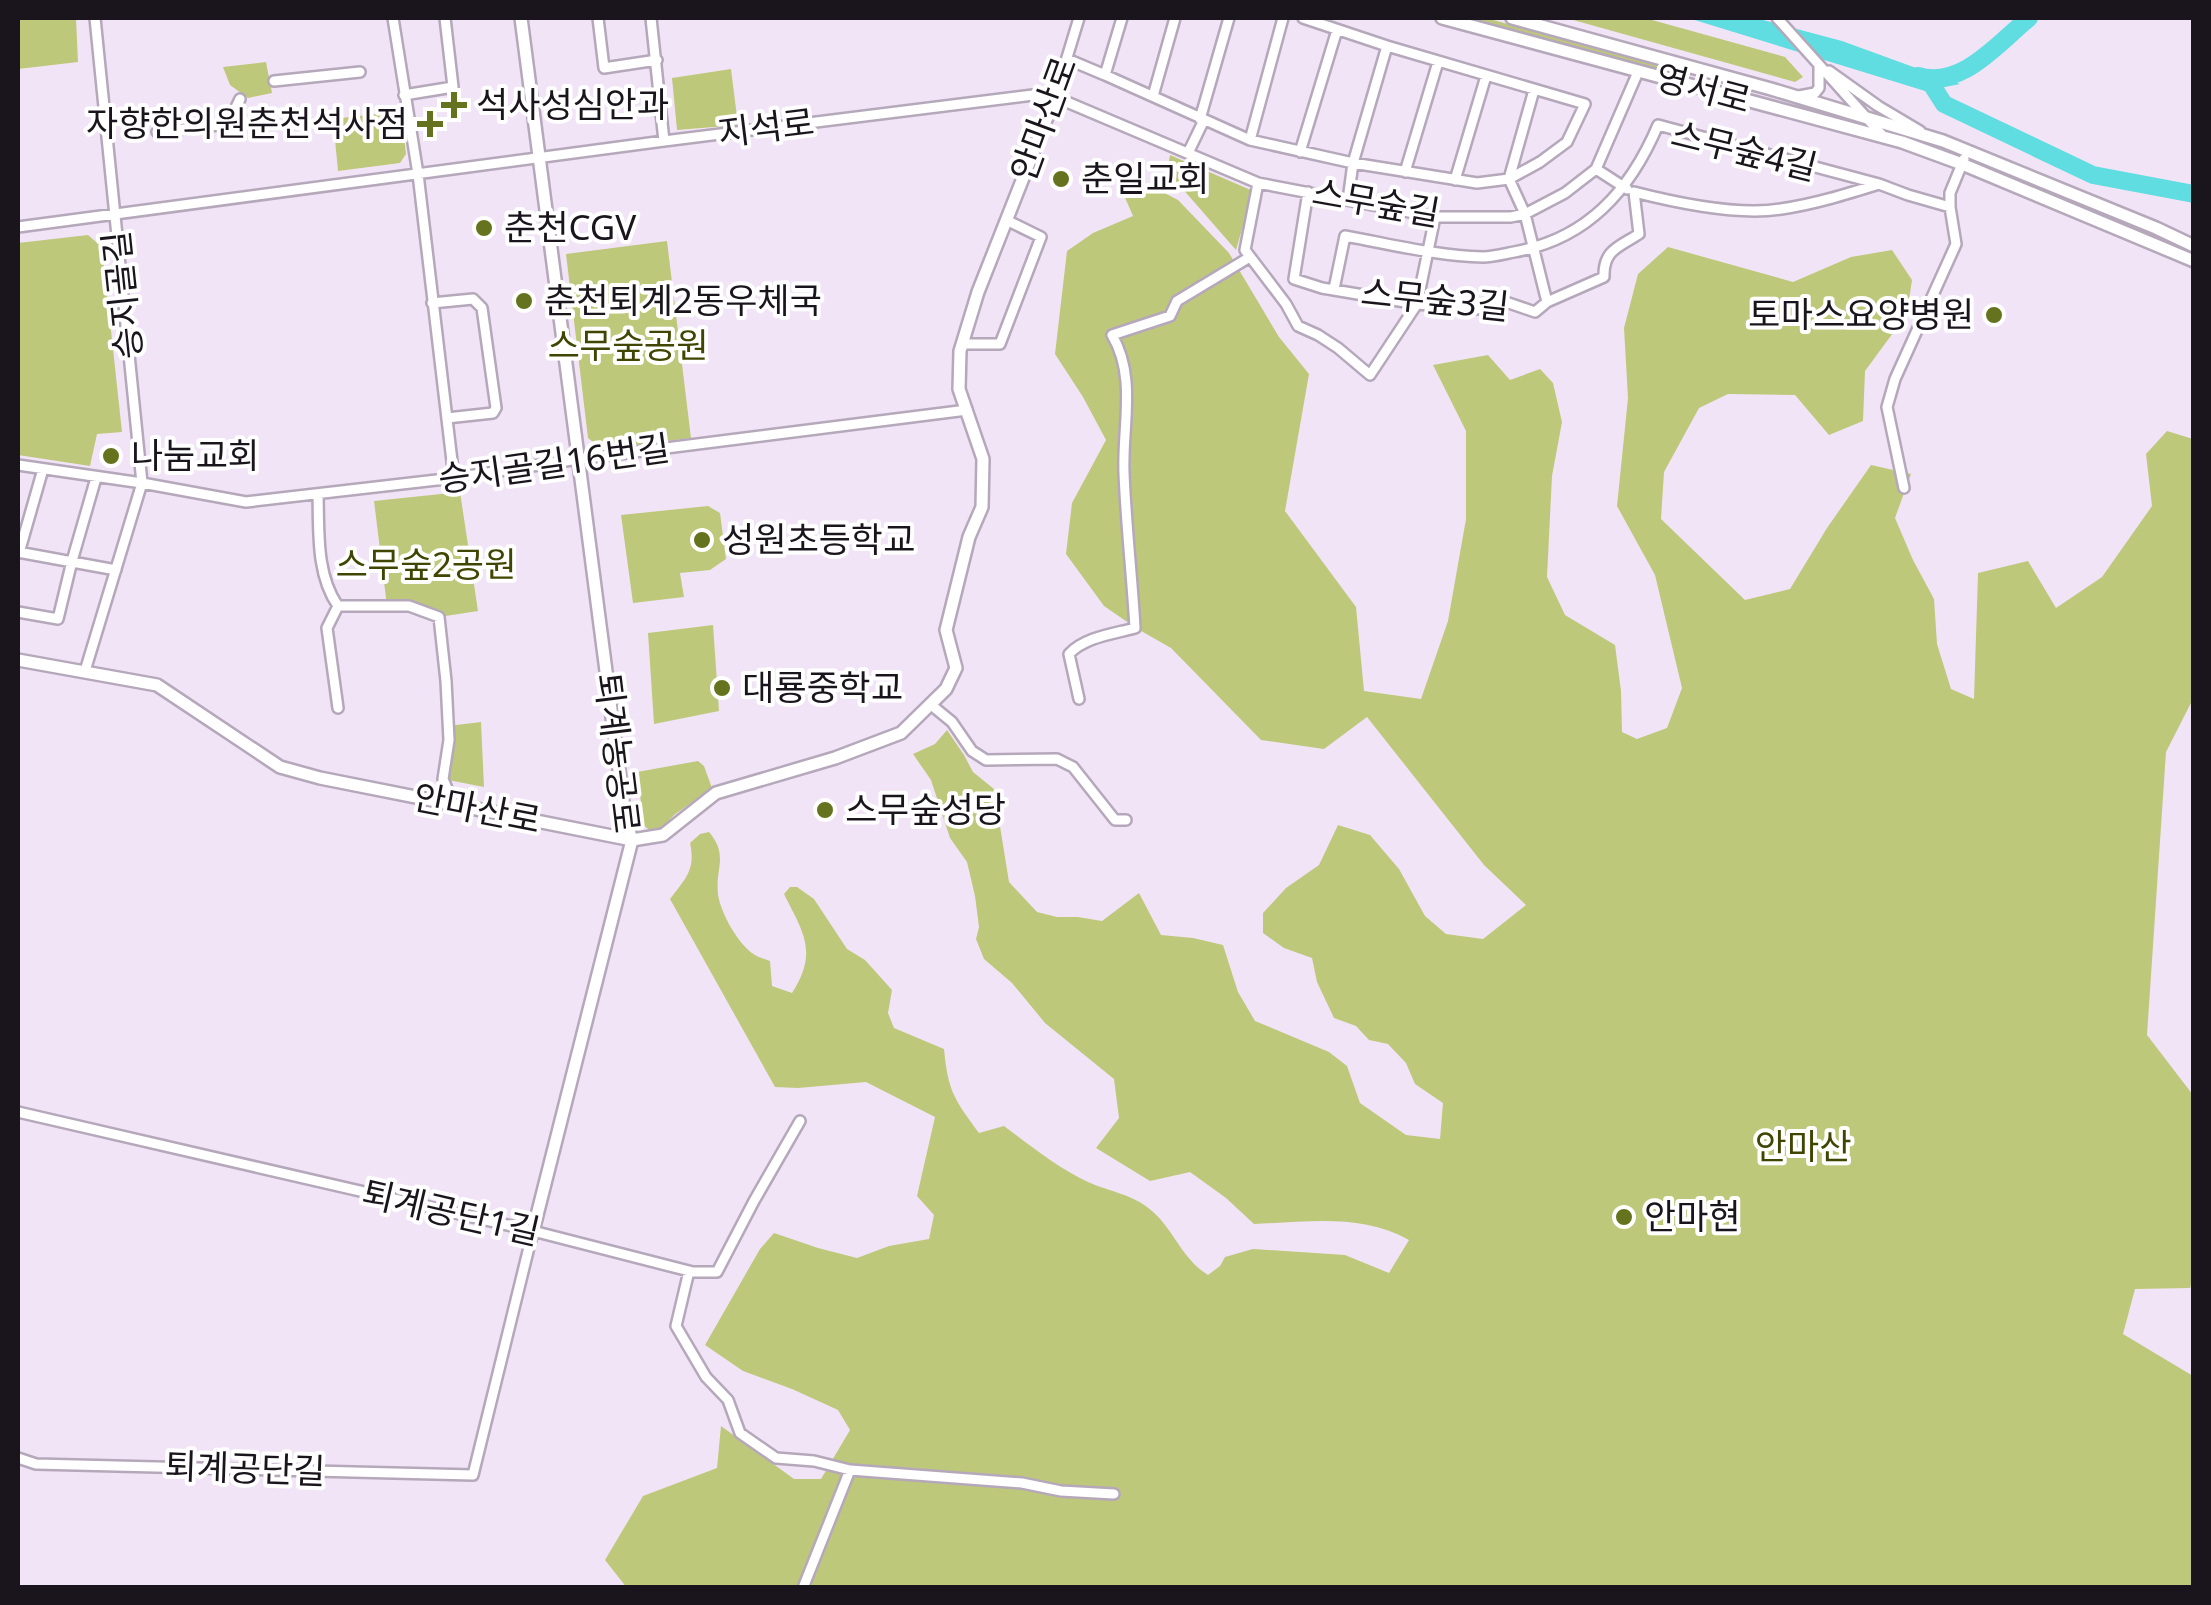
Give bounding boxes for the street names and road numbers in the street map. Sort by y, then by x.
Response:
street label: 안마산로 [998,50,1087,187]
street label: 영서로 [1651,52,1756,123]
street label: 지석로 [715,97,817,156]
street label: 스무숲4길 [1666,109,1822,190]
street label: 스무숲길 [1309,167,1444,236]
street label: 승지골길 [91,229,152,362]
street label: 스무숲3길 [1359,267,1512,330]
street label: 승지골길16번길 [435,423,673,502]
street label: 퇴계농공로 [585,670,652,836]
street label: 안마산로 [410,772,545,843]
street label: 퇴계공단1길 [358,1168,545,1255]
street label: 퇴계공단길 [164,1441,326,1494]

